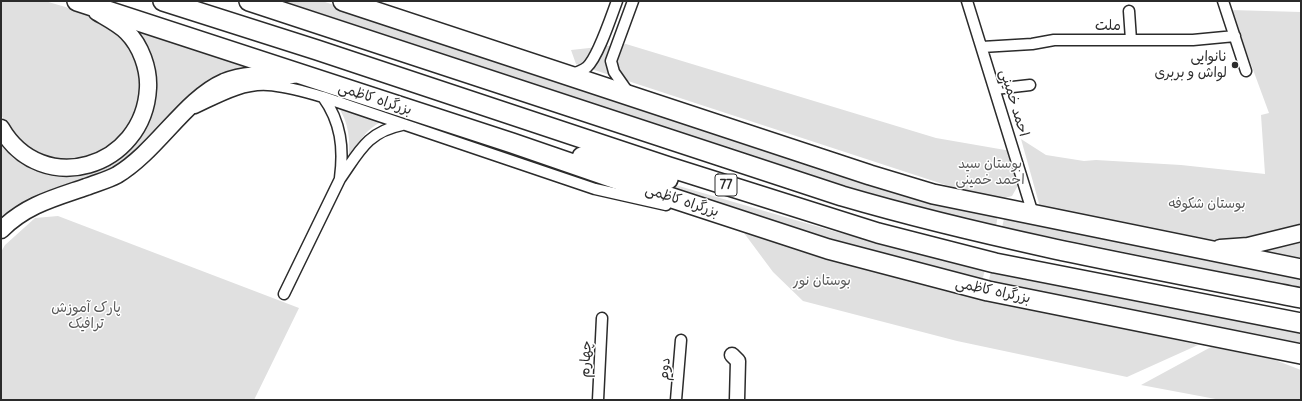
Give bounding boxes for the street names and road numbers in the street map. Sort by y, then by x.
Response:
street label: ملت [1095,18,1121,34]
street label: احمد خمینی [996,67,1032,139]
street label: بزرگراه کاظمی [336,79,414,119]
road number: 77 [715,174,737,196]
street label: بزرگراه کاظمی [643,181,721,221]
street label: بزرگراه کاظمی [954,275,1032,307]
street label: چهارم [577,340,595,378]
street label: دوم [656,357,674,381]

